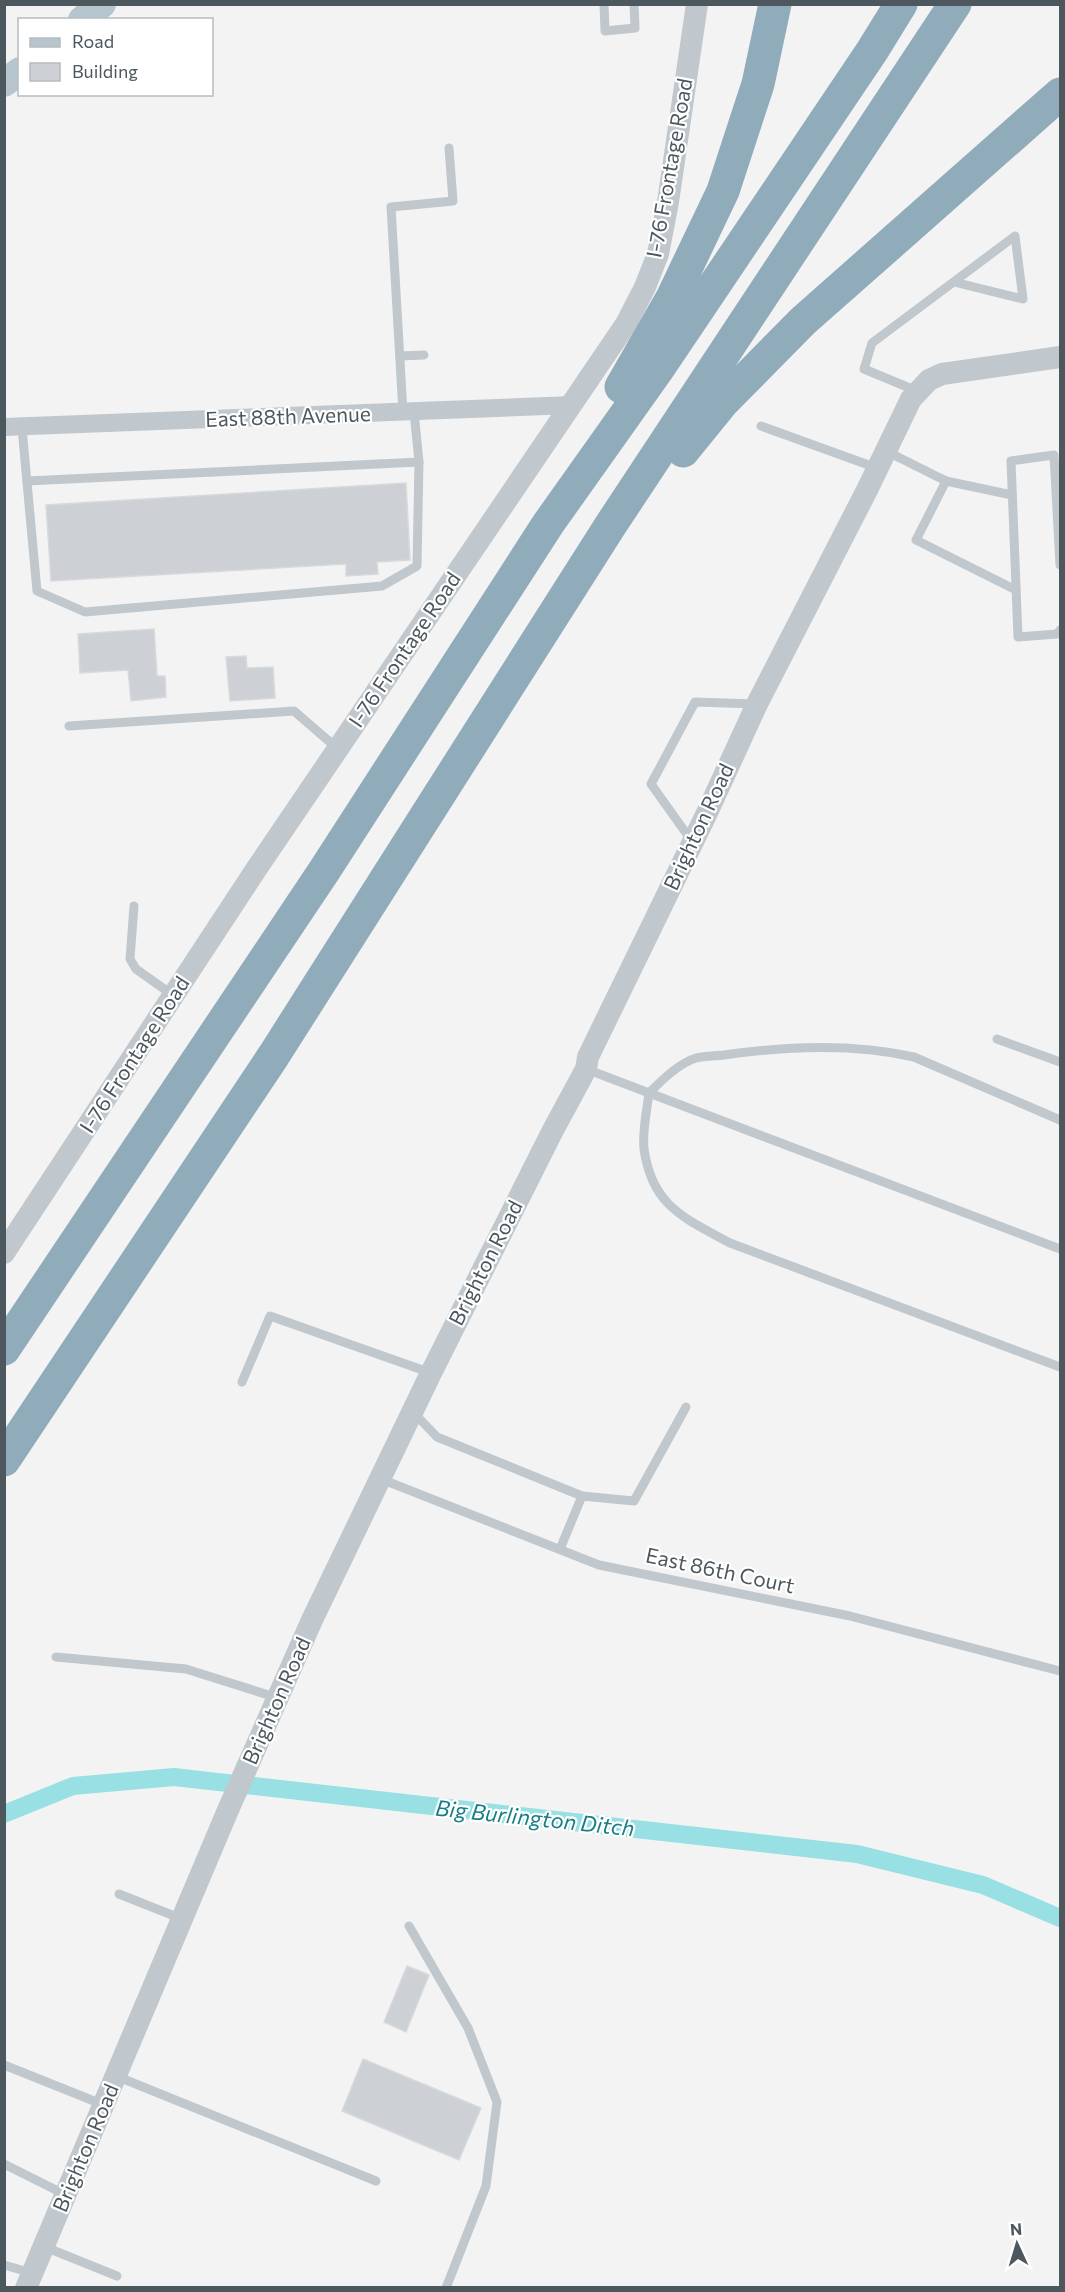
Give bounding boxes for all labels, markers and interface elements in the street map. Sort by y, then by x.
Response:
legend [18,18,213,96]
text: Road [72,30,114,52]
text: Building [72,60,138,82]
street label: I-76 Frontage Road [640,76,697,259]
street label: East 88th Avenue [205,400,371,431]
street label: I-76 Frontage Road [343,567,465,732]
street label: Brighton Road [657,759,738,894]
street label: I-76 Frontage Road [74,971,194,1137]
street label: Brighton Road [442,1196,527,1329]
street label: East 86th Court [644,1542,797,1597]
street label: Brighton Road [236,1633,315,1768]
water label: Big Burlington Ditch [434,1794,636,1841]
street label: Brighton Road [46,2080,123,2215]
north arrow [987,2214,1047,2274]
text: N [1009,2219,1023,2238]

